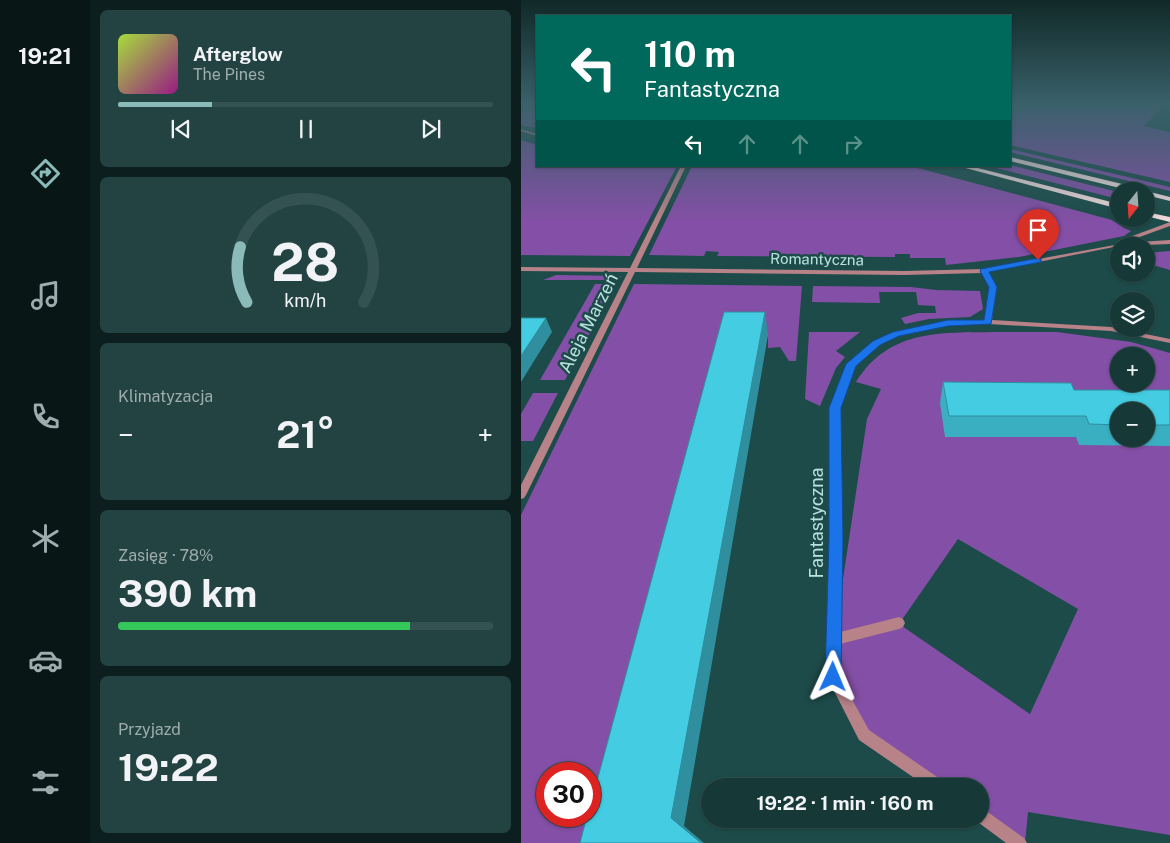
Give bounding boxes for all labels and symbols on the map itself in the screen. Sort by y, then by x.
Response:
north arrow [1110,182,1155,228]
pin [1017,209,1059,260]
street label: Romantyczna [770,250,864,268]
street label: Aleja Marzeń [554,270,622,376]
street label: Fantastyczna [806,467,827,579]
position arrow [806,650,858,702]
speed limit sign: 30 [536,762,601,827]

